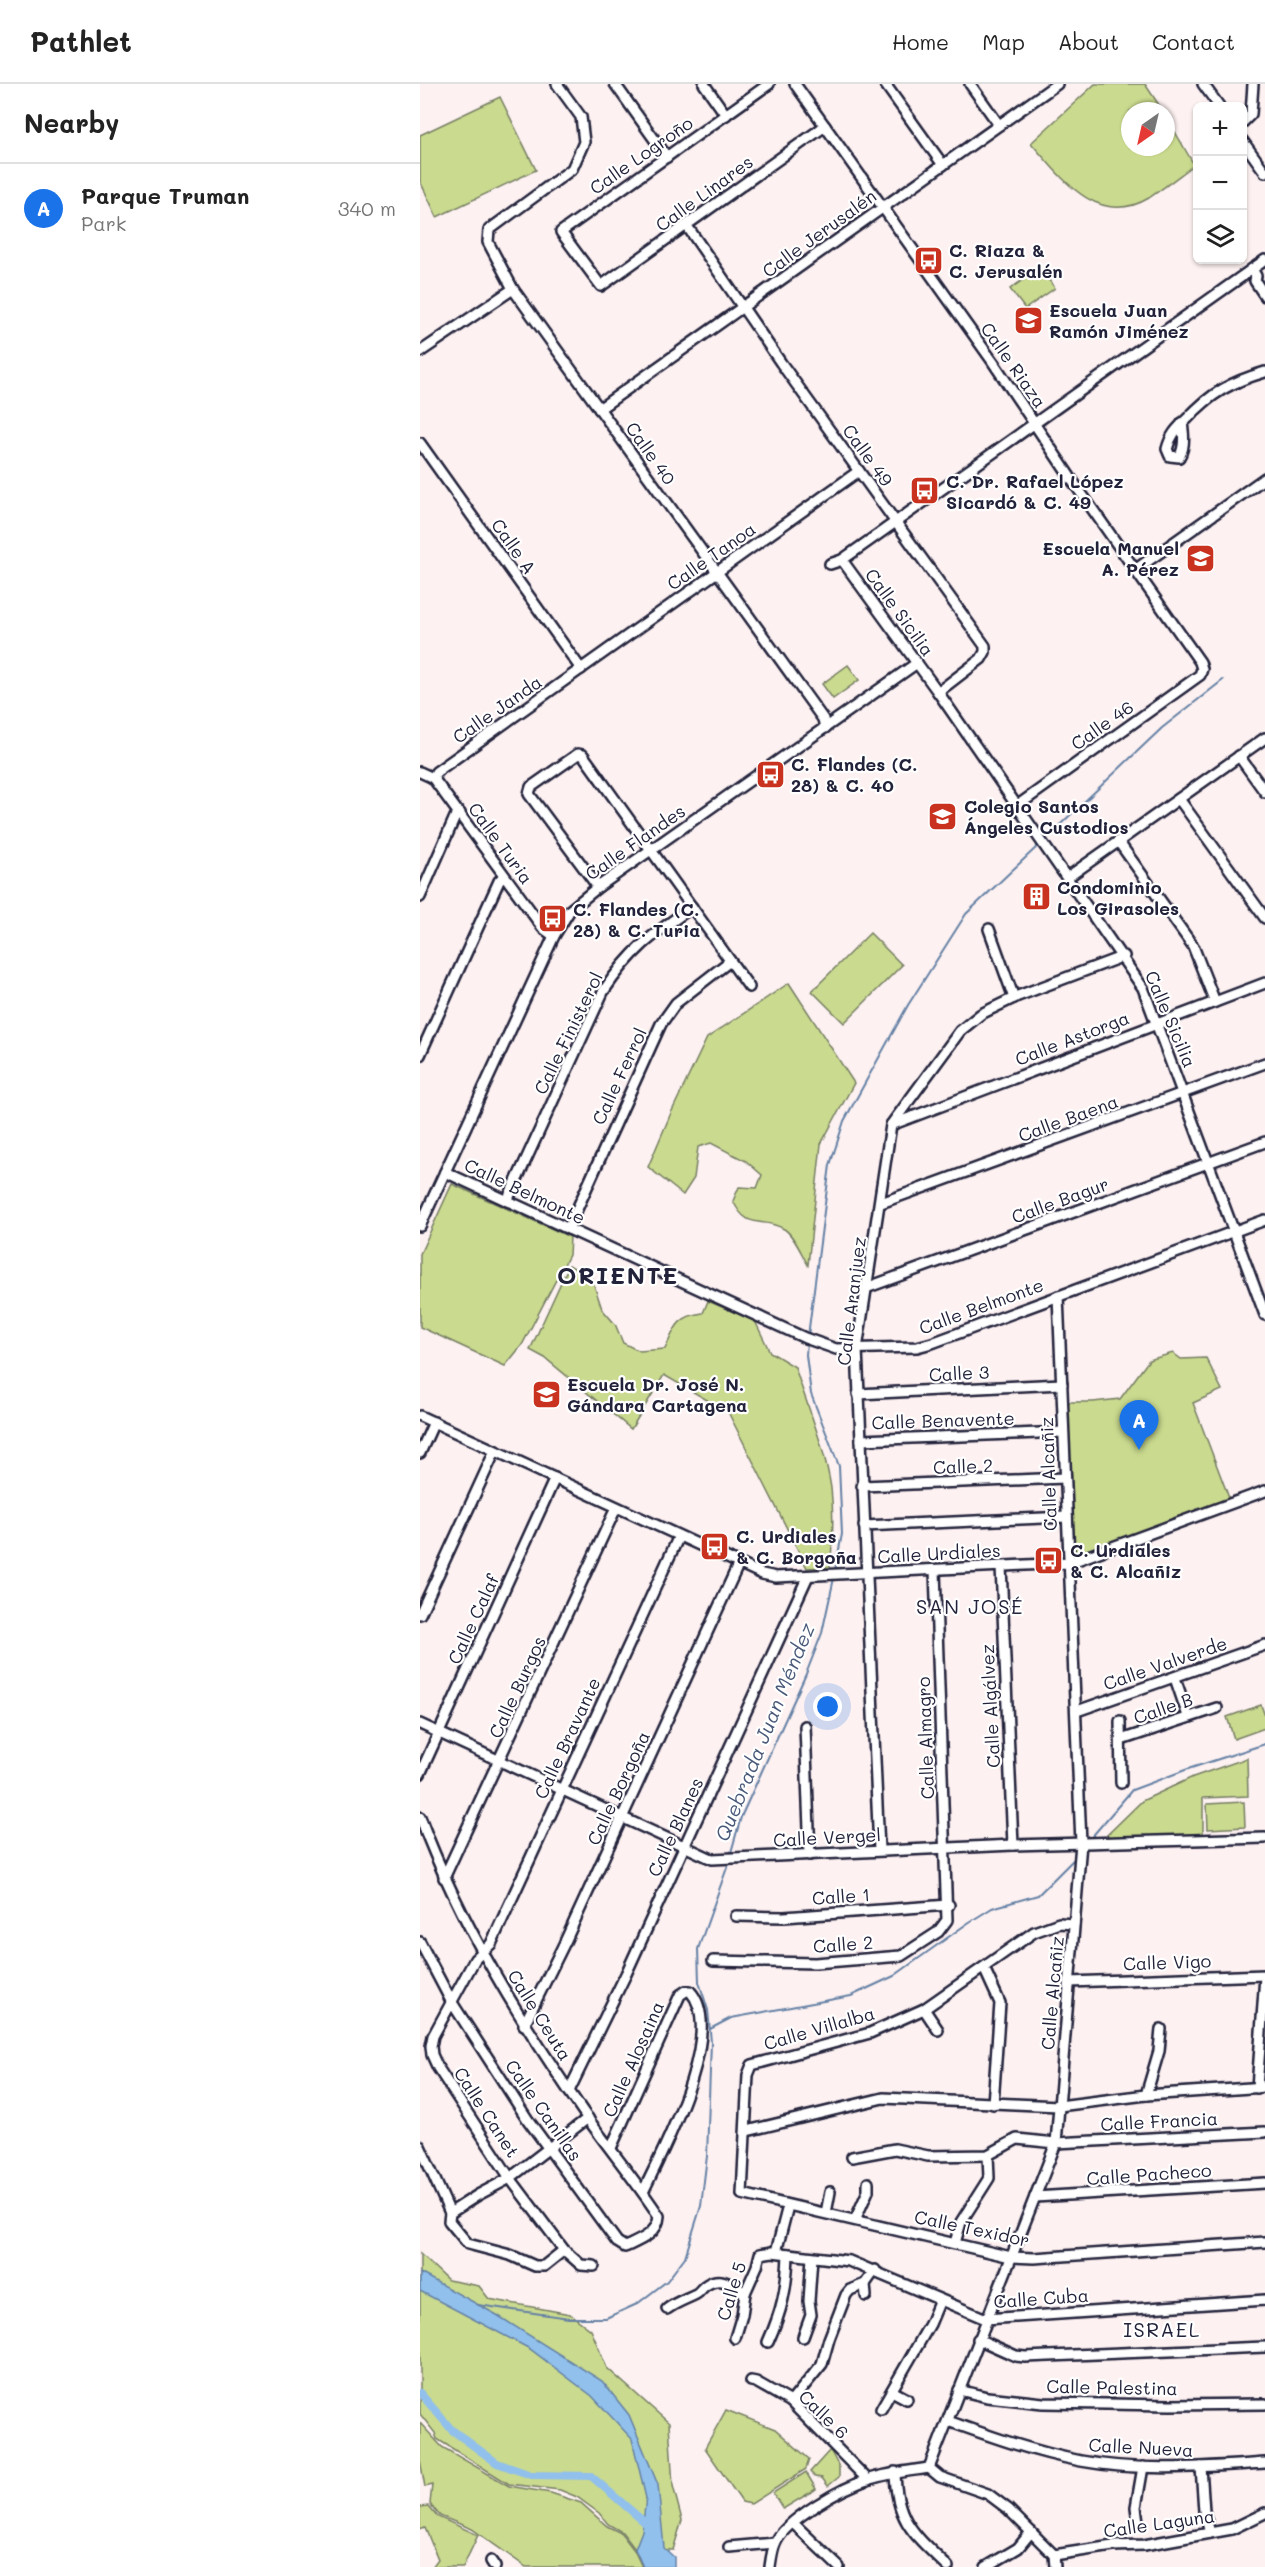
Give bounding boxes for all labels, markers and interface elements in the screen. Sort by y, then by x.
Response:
text: Pathlet [30,23,132,59]
text: Home [892,28,949,55]
text: Map [982,28,1025,55]
text: About [1058,28,1119,55]
text: Contact [1152,28,1235,55]
north arrow [1121,102,1175,156]
map controls [1193,102,1247,264]
button: + [1193,102,1247,156]
text: Nearby [24,106,119,140]
street label: Calle Logroño [585,110,698,200]
street label: Calle Linares [650,149,758,237]
button: − [1193,156,1247,210]
text: Parque Truman [81,181,250,210]
street label: Calle Jerusalén [757,183,881,283]
text: A [37,195,50,221]
text: 340 m [338,195,396,221]
text: Park [81,210,126,236]
button: layers [1193,210,1247,264]
place label: C. Riaza & C. Jerusalén [949,238,1063,283]
bus stop icon: C. Riaza & C. Jerusalén [912,244,944,276]
place label: Escuela Juan Ramón Jiménez [1049,298,1189,343]
school or university icon: Escuela Juan Ramón Jiménez [1012,304,1044,336]
street label: Calle Riaza [976,317,1052,413]
street label: Calle 40 [621,417,681,489]
street label: Calle 49 [837,419,899,491]
place label: C. Dr. Rafael López Sicardó & C. 49 [946,469,1124,514]
bus stop icon: C. Dr. Rafael López Sicardó & C. 49 [909,475,941,507]
street label: Calle A [486,514,542,578]
street label: Calle Tanoa [662,517,760,595]
place label: Escuela Manuel A. Pérez [1042,536,1179,581]
school or university icon: Escuela Manuel A. Pérez [1184,542,1216,574]
street label: Calle Sicilia [860,563,940,661]
street label: Calle Janda [448,669,546,749]
street label: Calle 46 [1066,695,1138,755]
place label: C. Flandes (C. 28) & C. 40 [791,752,918,797]
bus stop icon: C. Flandes (C. 28) & C. 40 [754,758,786,790]
place label: Colegio Santos Ángeles Custodios [964,794,1129,839]
street label: Calle Turia [463,797,539,889]
street label: Calle Flandes [580,799,690,885]
school or university icon: Colegio Santos Ángeles Custodios [927,800,959,832]
place label: Condominio Los Girasoles [1057,875,1179,920]
building icon: Condominio Los Girasoles [1020,881,1052,913]
place label: C. Flandes (C. 28) & C. Turia [573,897,700,942]
bus stop icon: C. Flandes (C. 28) & C. Turia [536,903,568,935]
street label: Calle Sicilia [1140,967,1202,1071]
street label: Calle Finisterol [528,968,608,1098]
street label: Calle Astorga [1011,1005,1133,1071]
street label: Calle Ferrol [586,1024,652,1128]
street label: Calle Baena [1015,1089,1121,1147]
street label: Calle Belmonte [461,1152,589,1230]
street label: Calle Bagur [1008,1171,1112,1229]
street label: Calle Aranjuez [831,1235,871,1367]
district label: ORIENTE [557,1259,679,1290]
street label: Calle Belmonte [915,1272,1047,1340]
street label: Calle 3 [928,1359,990,1387]
place label: Escuela Dr. José N. Gándara Cartagena [567,1372,747,1417]
school or university icon: Escuela Dr. José N. Gándara Cartagena [530,1378,562,1410]
pin: A [1120,1400,1158,1450]
street label: Calle Benavente [871,1406,1015,1434]
street label: Calle Alcañiz [1034,1416,1062,1532]
street label: Calle 2 [933,1453,993,1479]
place label: C. Urdiales & C. Borgoña [736,1524,857,1569]
bus stop icon: C. Urdiales & C. Borgoña [699,1530,731,1562]
street label: Calle Urdiales [877,1538,1001,1568]
place label: C. Urdiales & C. Alcañiz [1070,1538,1181,1583]
bus stop icon: C. Urdiales & C. Alcañiz [1033,1544,1065,1576]
street label: Calle Calaf [442,1569,505,1668]
district label: SAN JOSÉ [916,1593,1024,1619]
water label: Quebrada Juan Méndez [708,1618,820,1845]
street label: Calle Valverde [1100,1631,1230,1695]
street label: Calle Burgos [483,1632,551,1742]
street label: Calle Algálvez [975,1644,1005,1768]
street label: Calle Bravante [528,1673,606,1803]
street label: Calle Almagro [911,1676,939,1800]
street label: Calle B [1130,1687,1196,1729]
your location [813,1692,842,1721]
street label: Calle Borgoña [581,1727,655,1849]
street label: Calle Blanes [642,1774,708,1880]
street label: Calle Vergel [773,1822,881,1852]
street label: Calle 1 [811,1882,871,1910]
street label: Calle 2 [812,1930,874,1958]
street label: Calle Alcañiz [1035,1935,1069,2051]
street label: Calle Vigo [1123,1948,1212,1976]
street label: Calle Ceuta [503,1965,577,2065]
street label: Calle Alosaina [597,1997,669,2121]
street label: Calle Villalba [761,2001,877,2055]
street label: Calle Canillas [500,2055,588,2165]
street label: Calle Canet [449,2062,525,2162]
street label: Calle Francia [1100,2106,1218,2136]
street label: Calle Pacheco [1086,2158,1213,2190]
street label: Calle Texidor [912,2204,1032,2252]
street label: Calle 5 [711,2259,751,2323]
street label: Calle Cuba [993,2283,1089,2313]
district label: ISRAEL [1123,2316,1201,2342]
street label: Calle Palestina [1046,2374,1178,2400]
street label: Calle 6 [794,2384,854,2444]
street label: Calle Nueva [1088,2432,1194,2462]
street label: Calle Laguna [1102,2503,1216,2543]

